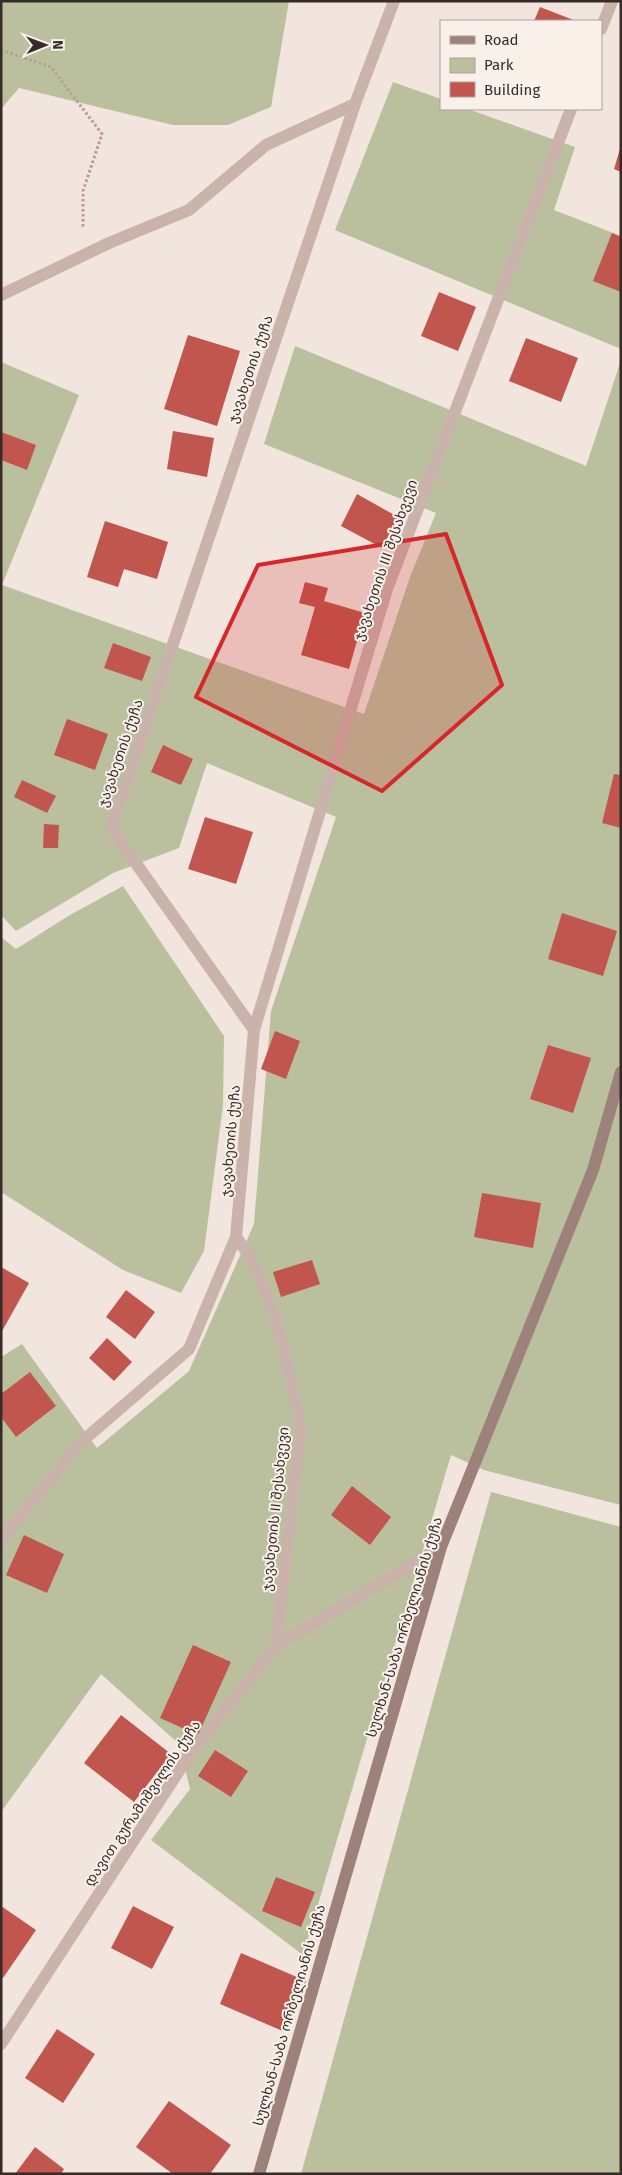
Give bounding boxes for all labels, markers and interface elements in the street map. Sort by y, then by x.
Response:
north arrow [20,20,70,70]
legend [440,20,602,110]
text: Road [484,31,519,49]
text: N [49,40,66,50]
text: Park [484,56,514,74]
text: Building [484,81,540,99]
street label: ჯავახეთის ქუჩა [224,313,277,425]
street label: ჯავახეთის III შესახვევი [350,477,421,643]
street label: ჯავახეთის ქუჩა [94,697,147,809]
street label: ჯავახეთის ქუჩა [217,1084,244,1198]
street label: ჯავახეთის II შესახვევი [258,1426,293,1592]
street label: სულხან-საბა ორბელიანის ქუჩა [363,1515,446,1739]
street label: დავით გურამიშვილის ქუჩა [80,1717,204,1889]
street label: სულხან-საბა ორბელიანის ქუჩა [250,1902,329,2128]

